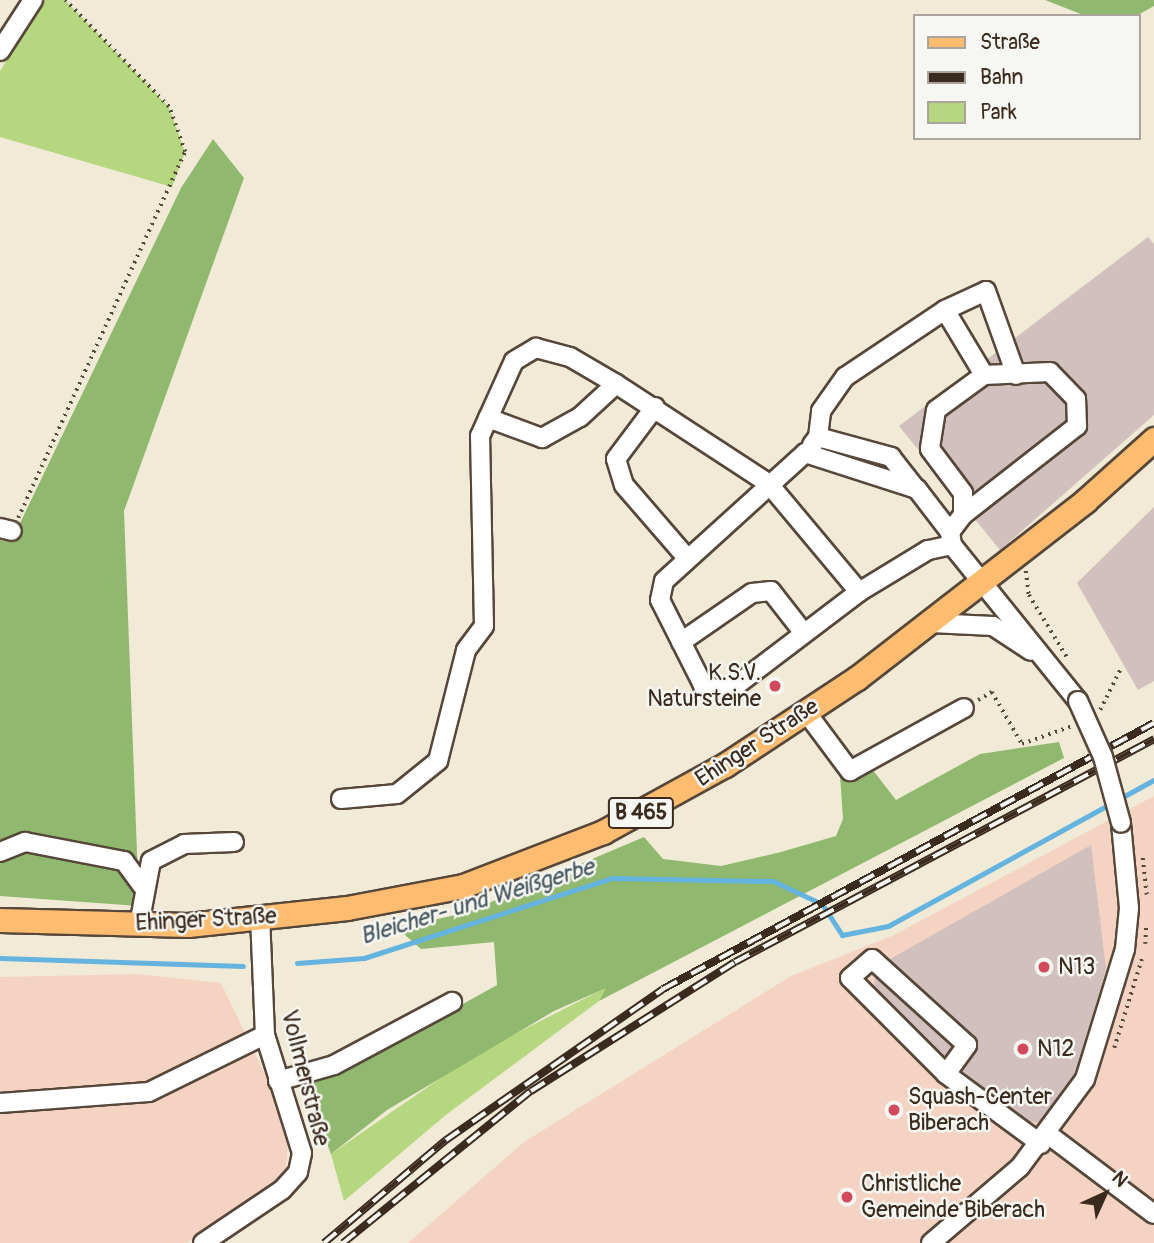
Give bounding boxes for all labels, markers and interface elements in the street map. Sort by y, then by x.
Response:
legend [912,14,1140,140]
text: Straße [980,29,1040,56]
text: Bahn [980,64,1023,91]
text: Park [980,99,1017,126]
place label: K.S.V. Natursteine [647,659,761,713]
marker: K.S.V. Natursteine [767,678,783,694]
street label: Ehinger Straße [690,693,824,793]
road number: B 465 [608,796,674,830]
water label: Bleicher- und Weißgerbe [357,853,597,951]
street label: Ehinger Straße [135,903,277,937]
place label: N13 [1058,953,1095,981]
marker: N13 [1036,959,1052,975]
street label: Vollmerstraße [275,1007,335,1149]
place label: N12 [1037,1035,1074,1063]
marker: N12 [1015,1041,1031,1057]
place label: Squash-Center Biberach [908,1083,1052,1137]
marker: Squash-Center Biberach [886,1102,902,1118]
north arrow [1070,1159,1140,1229]
text: N [1107,1166,1133,1192]
place label: Christliche Gemeinde Biberach [861,1170,1045,1224]
marker: Christliche Gemeinde Biberach [839,1189,855,1205]

